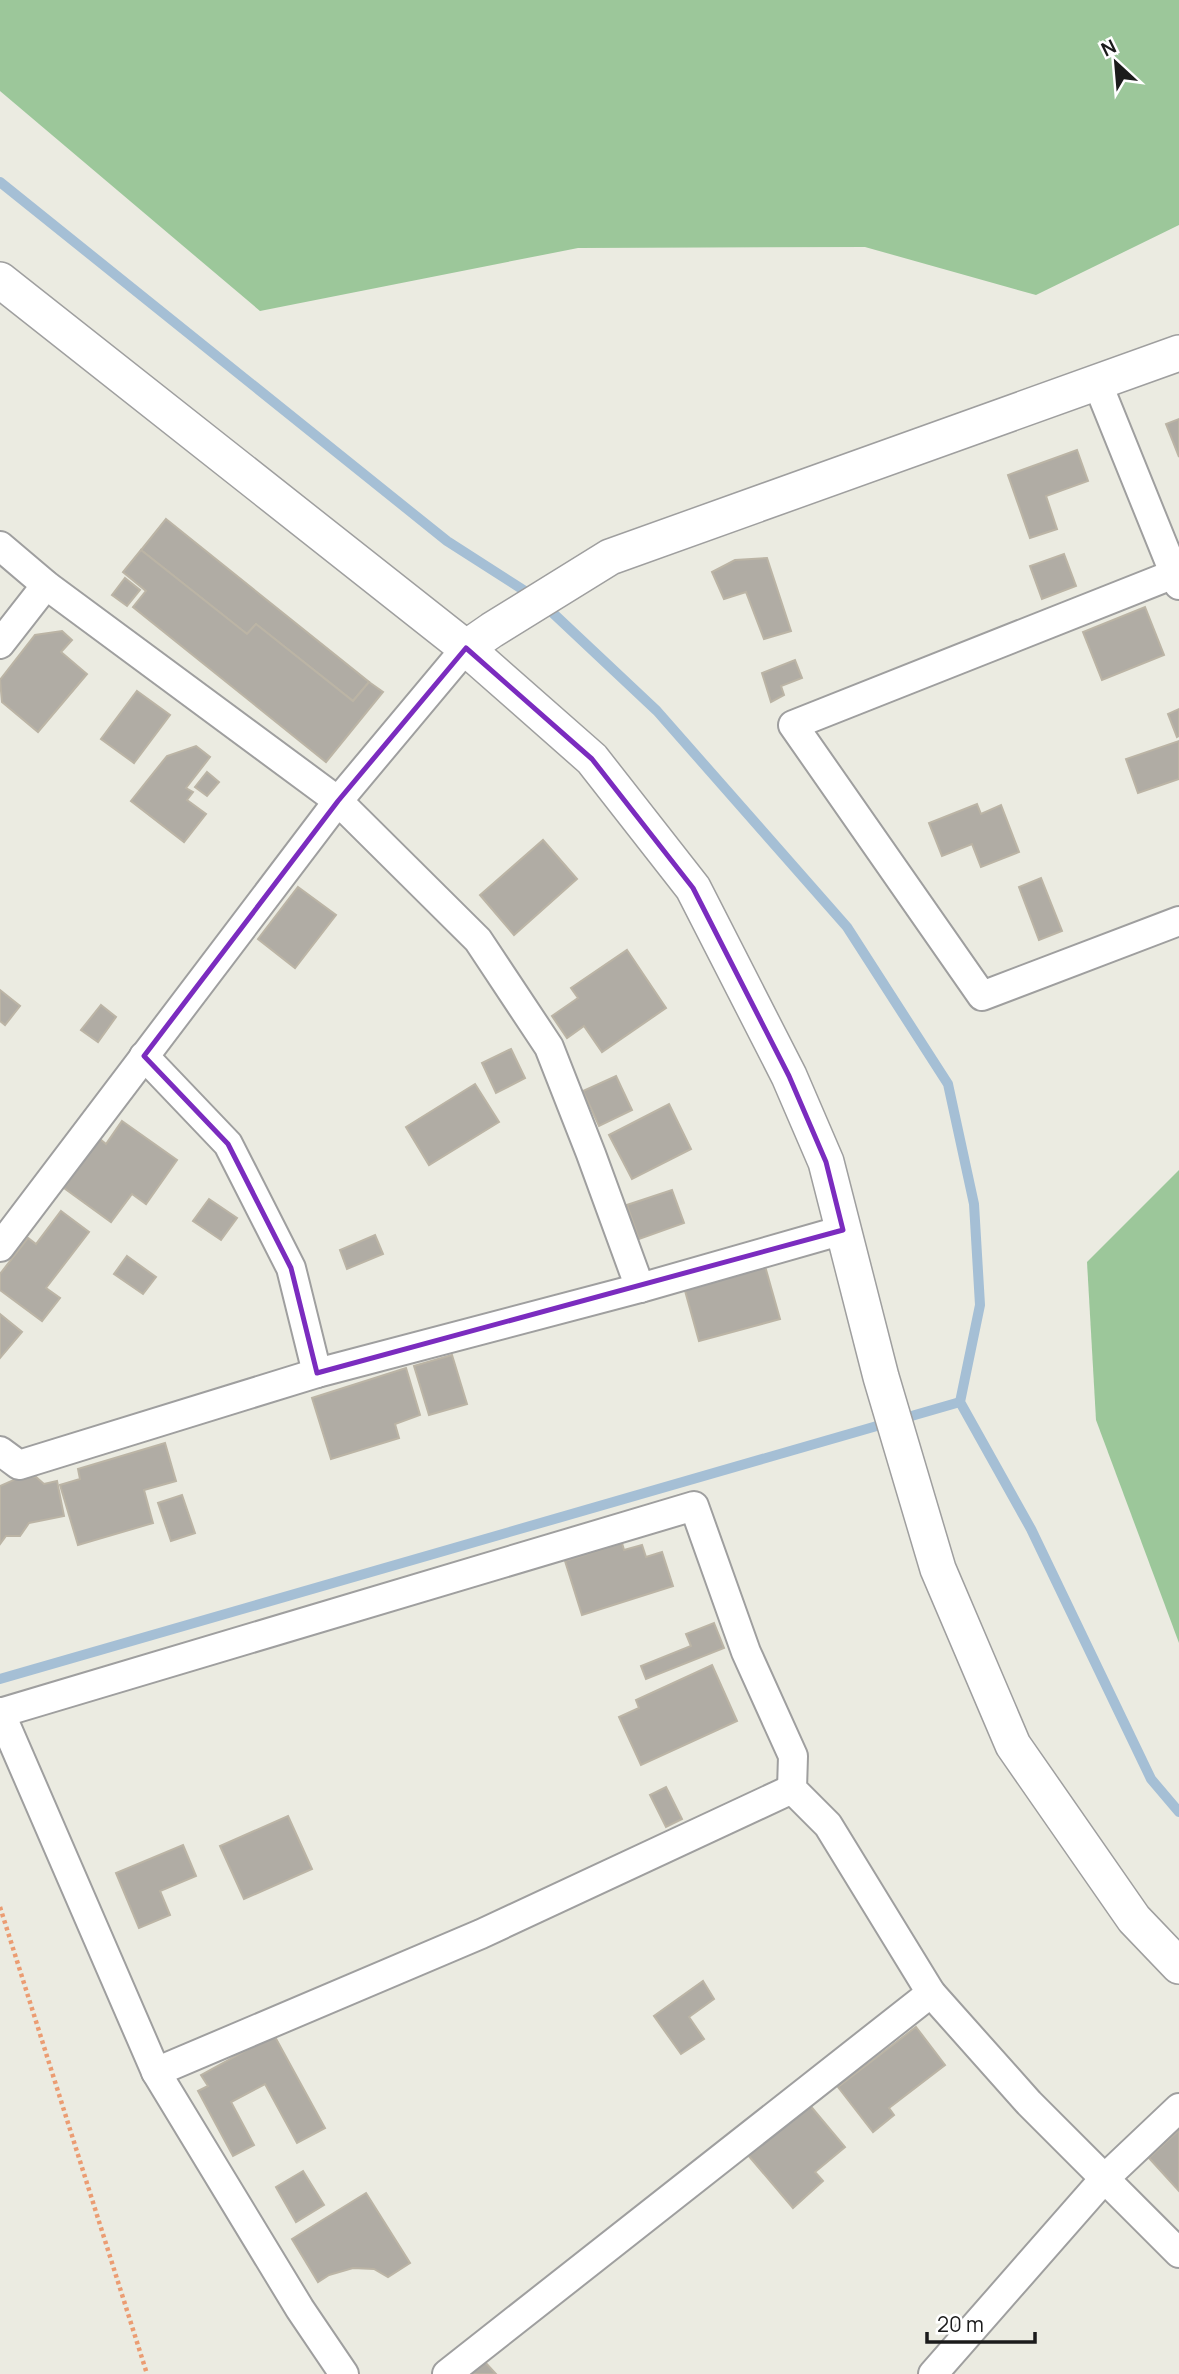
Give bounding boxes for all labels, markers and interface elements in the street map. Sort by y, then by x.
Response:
north arrow [1081,28,1151,98]
text: N [1097,33,1120,62]
scale bar [927,2300,1036,2344]
text: 20 m [937,2310,984,2338]

